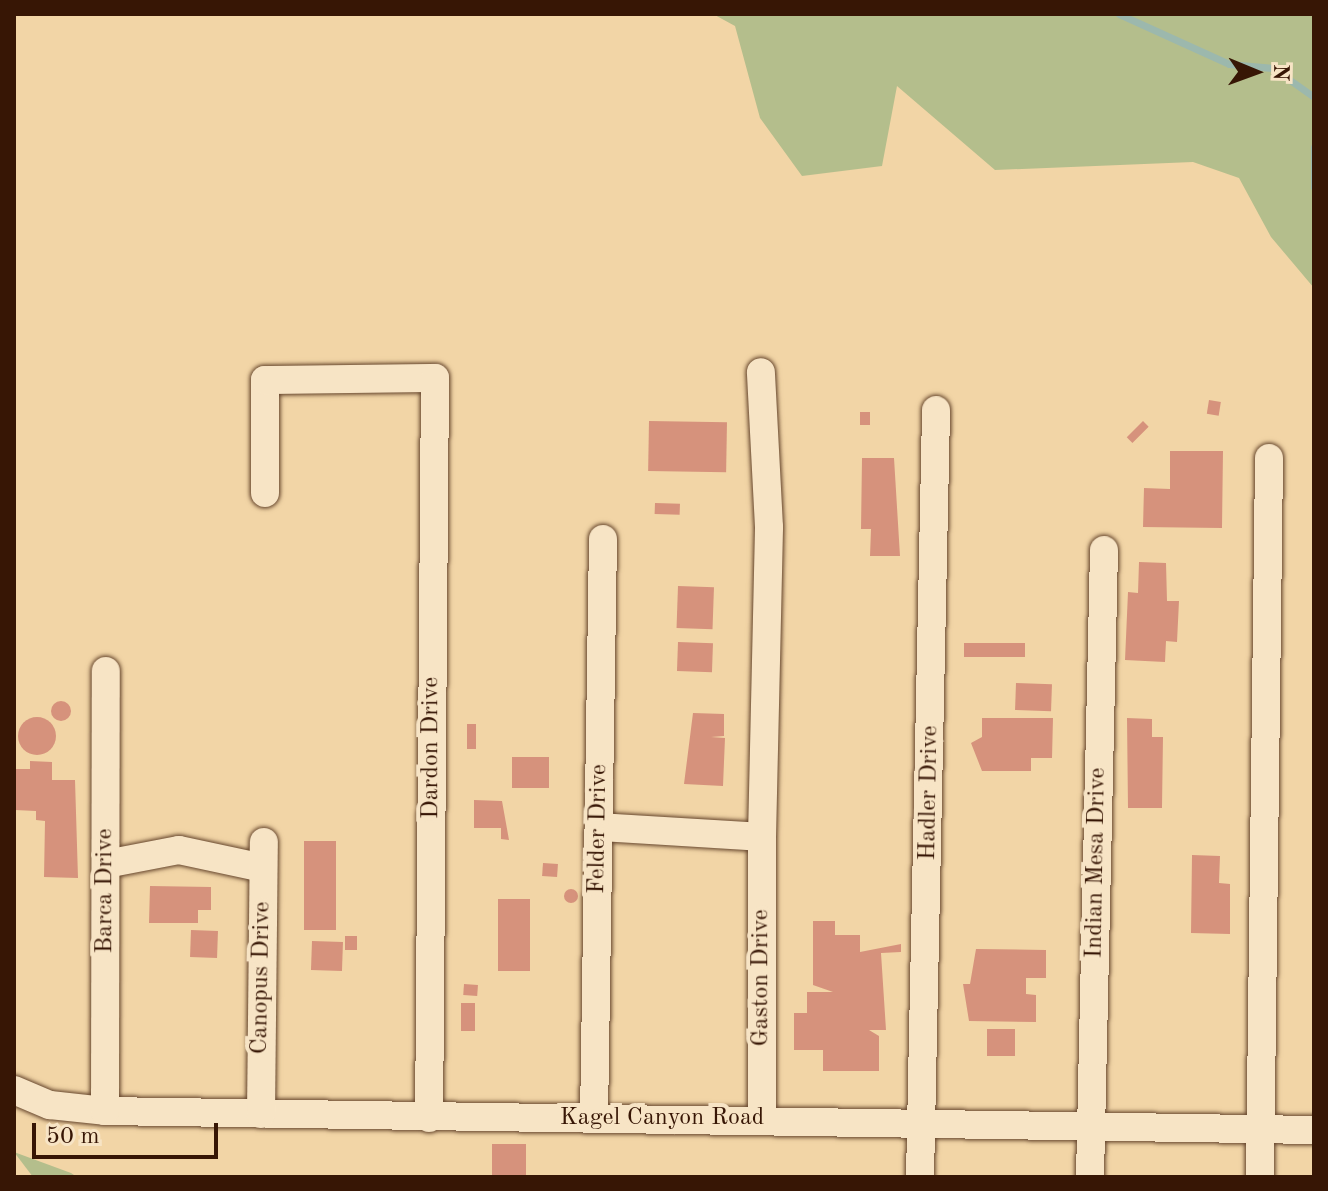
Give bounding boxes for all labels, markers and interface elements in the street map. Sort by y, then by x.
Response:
north arrow [1216,32,1296,112]
text: N [1269,64,1291,81]
street label: Dardon Drive [418,677,446,819]
street label: Hadler Drive [914,725,946,861]
street label: Felder Drive [583,764,615,894]
street label: Indian Mesa Drive [1081,767,1113,959]
street label: Barca Drive [92,829,120,953]
street label: Canopus Drive [246,901,278,1055]
street label: Gaston Drive [748,909,776,1047]
street label: Kagel Canyon Road [560,1105,764,1133]
scale bar [36,1107,222,1157]
text: 50 m [46,1125,100,1149]

